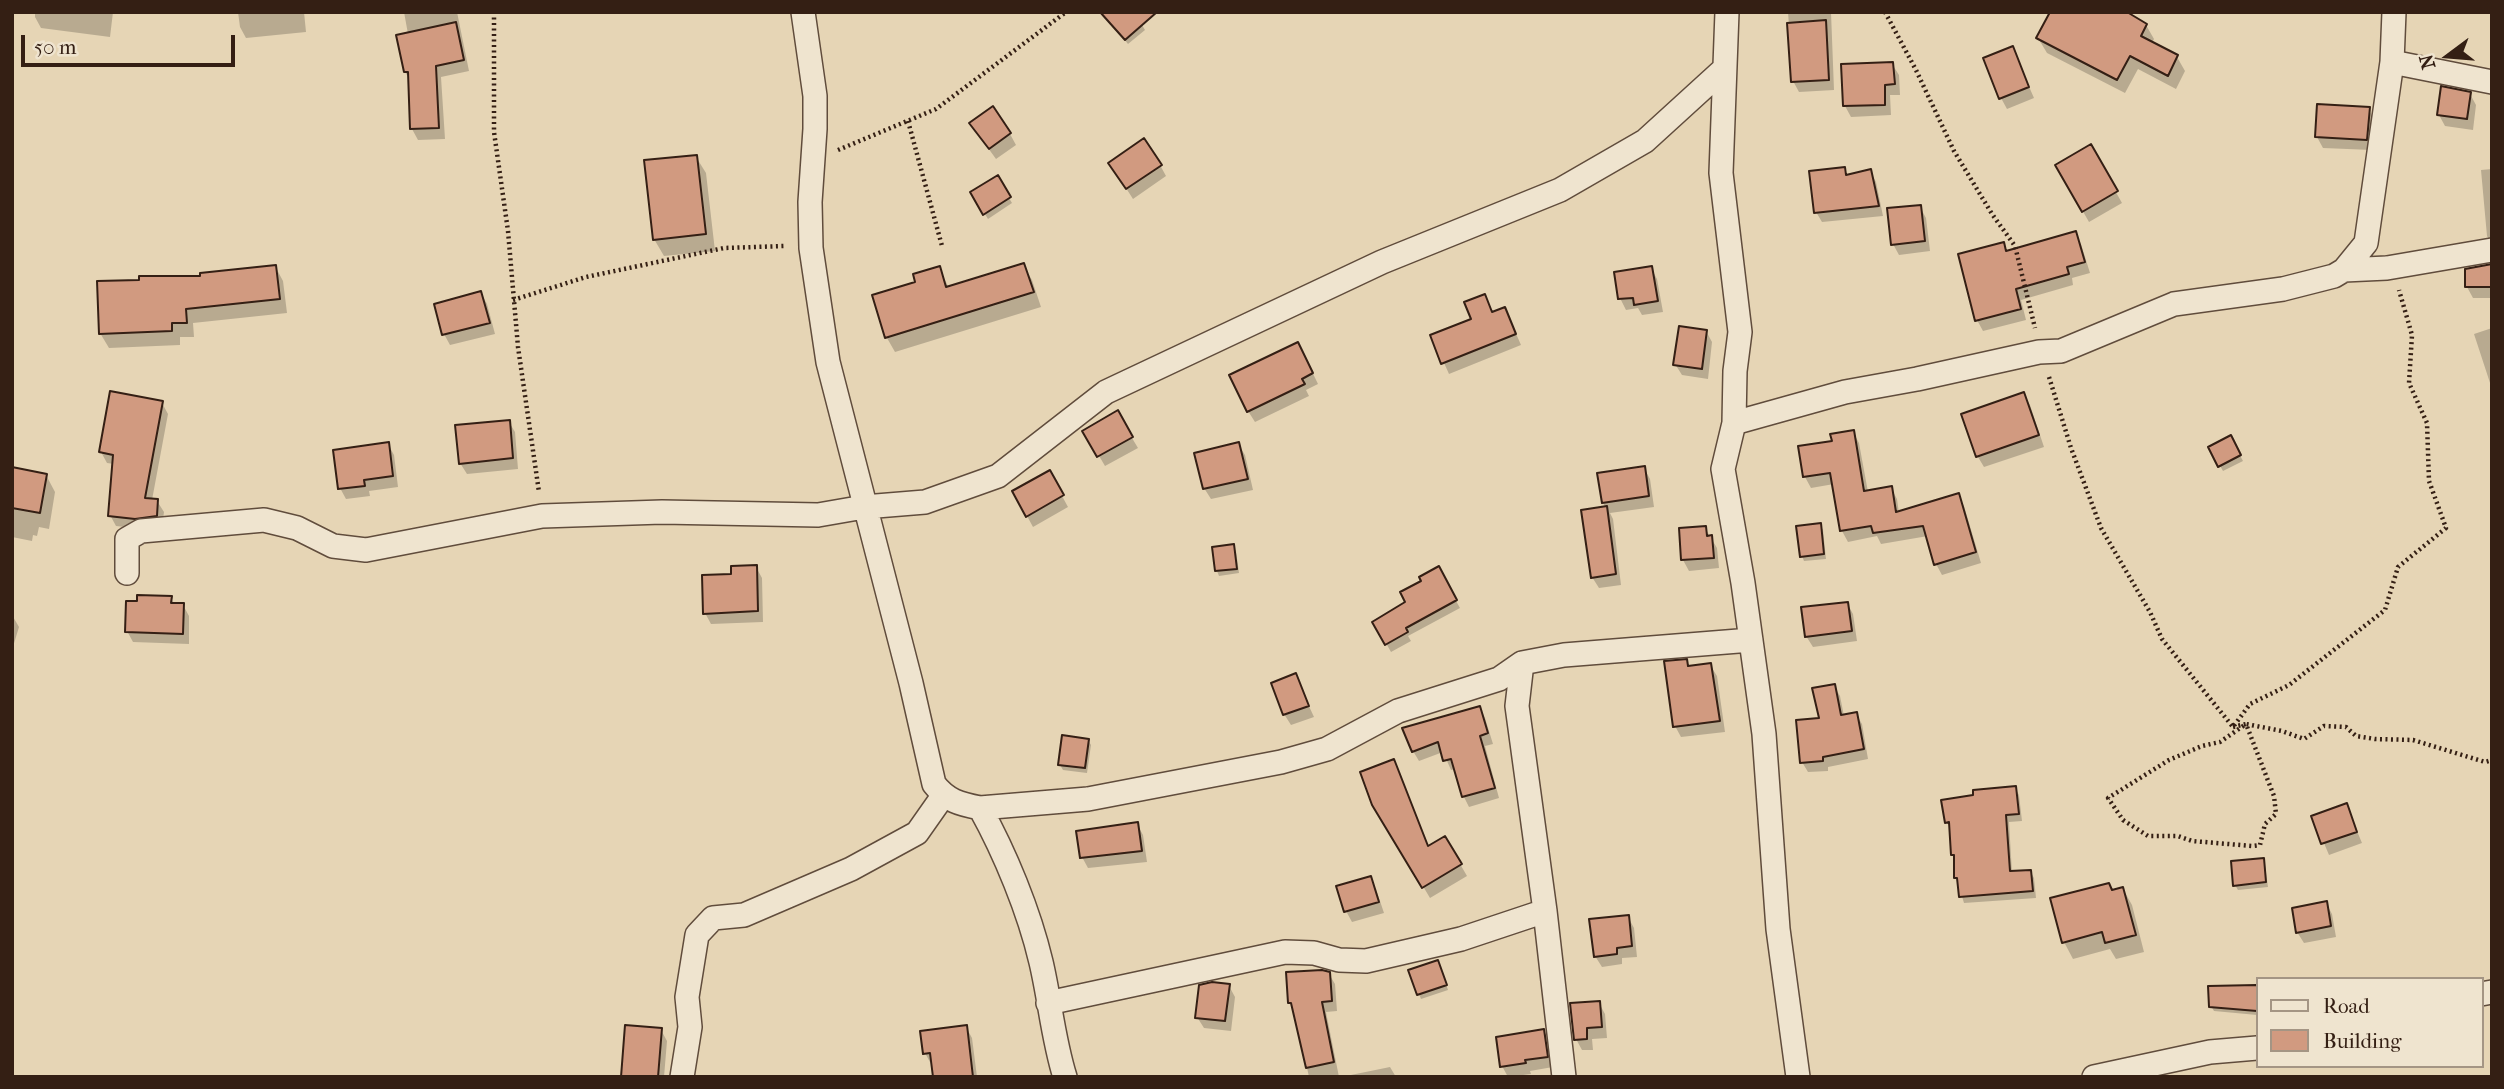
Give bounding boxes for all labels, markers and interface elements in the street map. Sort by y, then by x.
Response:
scale bar [24,21,238,65]
north arrow [2413,21,2483,91]
text: 50 m [34,35,77,59]
text: N [2415,52,2440,72]
legend [2256,977,2483,1068]
text: Road [2323,994,2370,1018]
text: Building [2323,1029,2401,1053]

